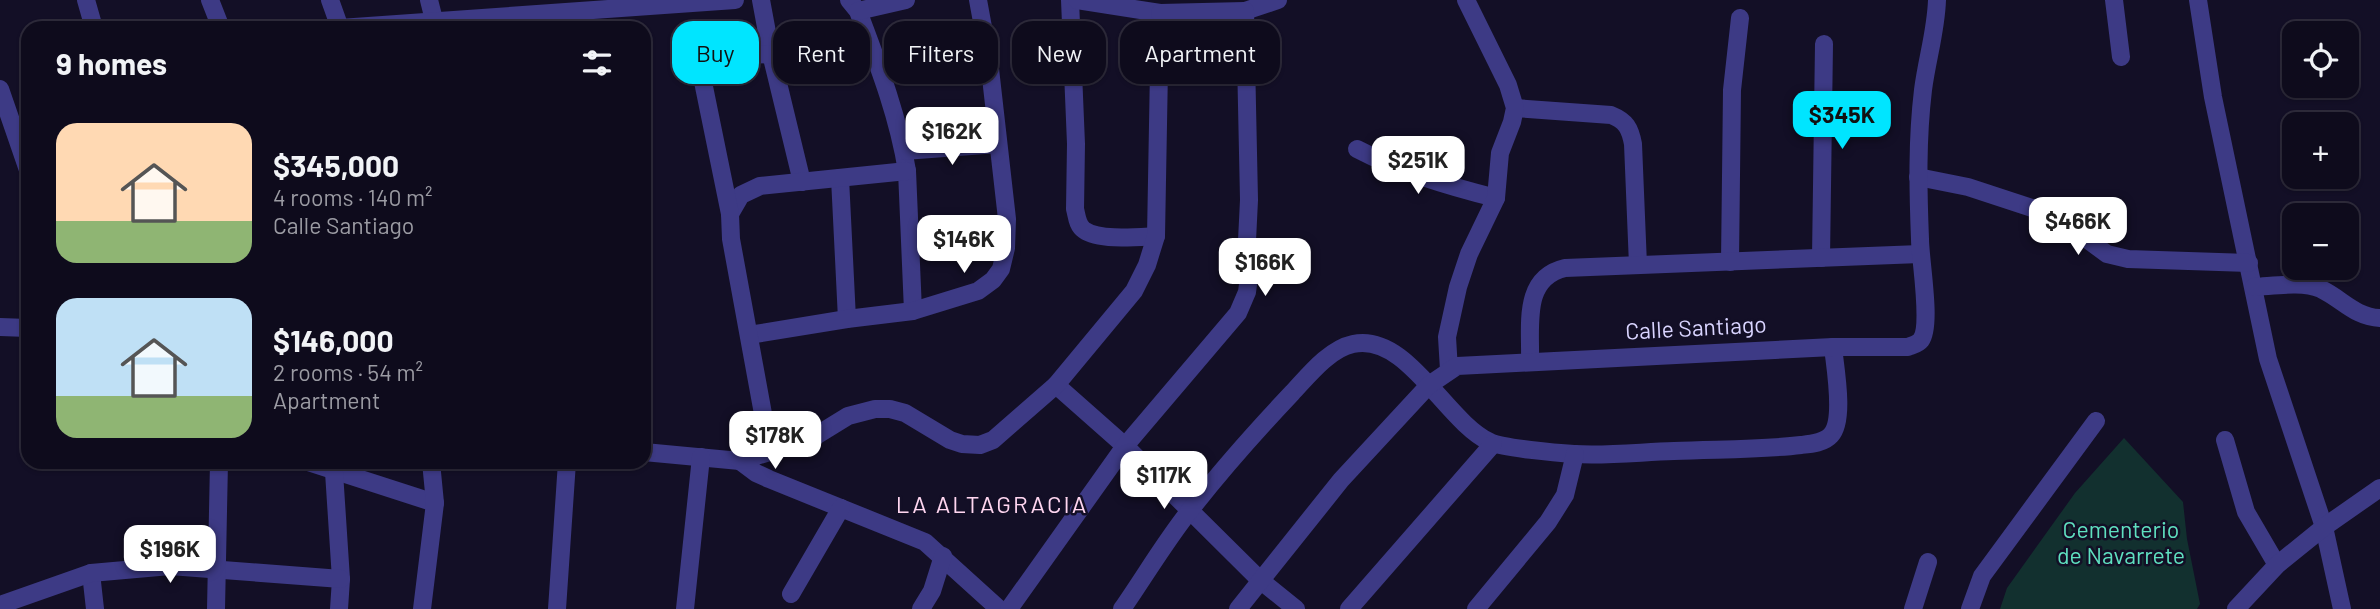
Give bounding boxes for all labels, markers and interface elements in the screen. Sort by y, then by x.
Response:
chip: Buy [672,21,759,84]
chip: Rent [773,21,870,84]
chip: Filters [884,21,998,84]
chip: New [1012,21,1106,84]
chip: Apartment [1120,21,1280,84]
map controls [2282,21,2359,280]
button: locate [2282,21,2359,98]
icon: filters [578,44,616,82]
text: 9 homes [56,45,167,81]
pin: $345K [1793,92,1891,151]
text: $345K [1809,100,1875,128]
pin: $162K [903,108,1001,167]
button: + [2282,112,2359,189]
text: $162K [922,116,982,144]
pin: $251K [1369,136,1467,196]
text: $251K [1388,145,1448,173]
text: $345,000 [273,147,399,183]
icon: home [112,151,196,235]
text: 4 rooms · 140 m² [273,183,433,211]
pin: $466K [2029,198,2127,257]
button: − [2282,203,2359,280]
text: $466K [2045,206,2111,234]
text: Calle Santiago [273,211,414,239]
pin: $146K [915,216,1013,275]
text: $146K [933,224,995,252]
pin: $166K [1216,238,1314,298]
text: $166K [1235,247,1295,275]
street label: Calle Santiago [1625,309,1767,345]
text: $146,000 [273,322,394,358]
icon: home [112,326,196,410]
text: 2 rooms · 54 m² [273,358,423,386]
text: Apartment [273,386,380,414]
pin: $178K [726,412,824,471]
text: $178K [745,420,805,448]
pin: $117K [1115,452,1213,511]
text: $117K [1136,460,1192,488]
district label: LA ALTAGRACIA [896,489,1088,518]
park label: Cementerio de Navarrete [2057,515,2185,569]
pin: $196K [121,526,219,585]
text: $196K [140,534,200,562]

